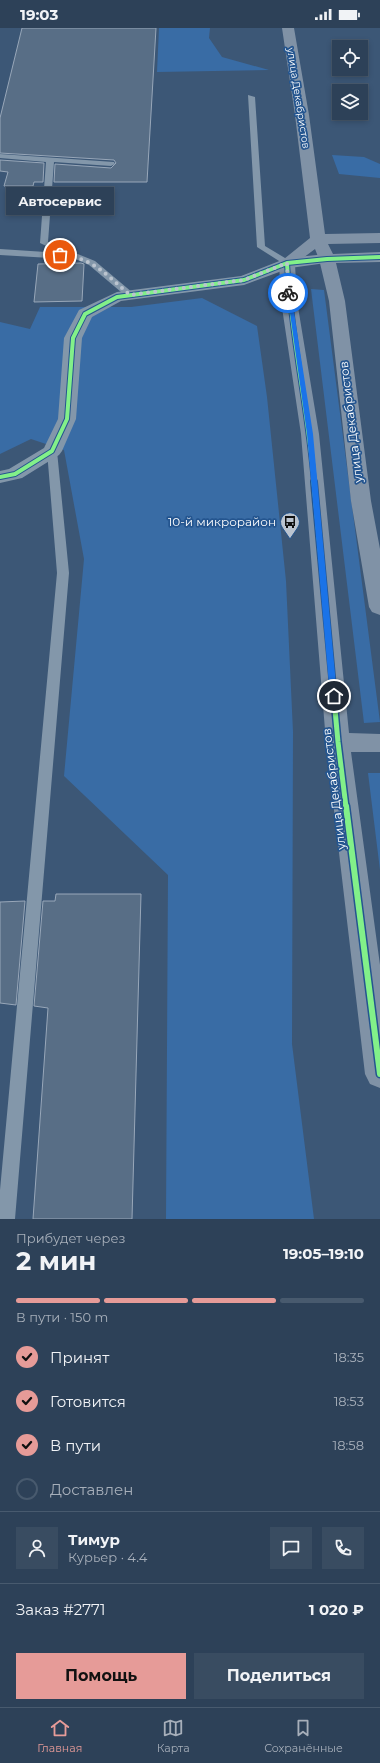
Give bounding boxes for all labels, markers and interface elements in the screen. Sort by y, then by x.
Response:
text: 19:03 [20,5,58,24]
map controls [332,40,368,120]
button: locate [332,40,368,76]
street label: улица Декабристов [284,46,313,150]
button: layers [332,84,368,120]
callout: Автосервис [6,187,114,215]
text: Автосервис [18,193,102,209]
pin [43,238,77,272]
icon: bag [49,244,71,266]
courier [268,273,308,313]
icon: bike [277,282,299,304]
street label: улица Декабристов [336,360,366,485]
bus stop icon: 10-й микрорайон [279,511,301,539]
place label: 10-й микрорайон [168,514,276,529]
pin [317,679,351,713]
icon: home [323,685,345,707]
street label: улица Декабристов [319,727,349,852]
text: Прибудет через [16,1230,125,1246]
text: 19:05–19:10 [283,1244,364,1263]
text: 2 мин [16,1245,96,1277]
text: В пути · 150 m [16,1309,108,1325]
icon: check [16,1346,38,1368]
text: Принят [50,1348,109,1367]
text: 18:35 [334,1349,364,1365]
icon: check [16,1390,38,1412]
text: Готовится [50,1392,126,1411]
text: 18:53 [334,1393,364,1409]
icon: check [16,1434,38,1456]
text: В пути [50,1436,101,1455]
text: 18:58 [333,1437,364,1453]
text: Доставлен [50,1480,133,1499]
button: person [16,1527,58,1569]
button: chat [270,1527,312,1569]
button: phone [322,1527,364,1569]
text: Тимур [68,1530,120,1549]
text: Курьер · 4.4 [68,1549,147,1565]
text: Заказ #2771 [16,1600,105,1619]
text: 1 020 ₽ [309,1600,364,1619]
button: Помощь [16,1653,186,1699]
button: Поделиться [194,1653,364,1699]
tab: Главная [37,1717,82,1755]
tab: Карта [157,1717,190,1755]
tab: Сохранённые [264,1717,343,1755]

